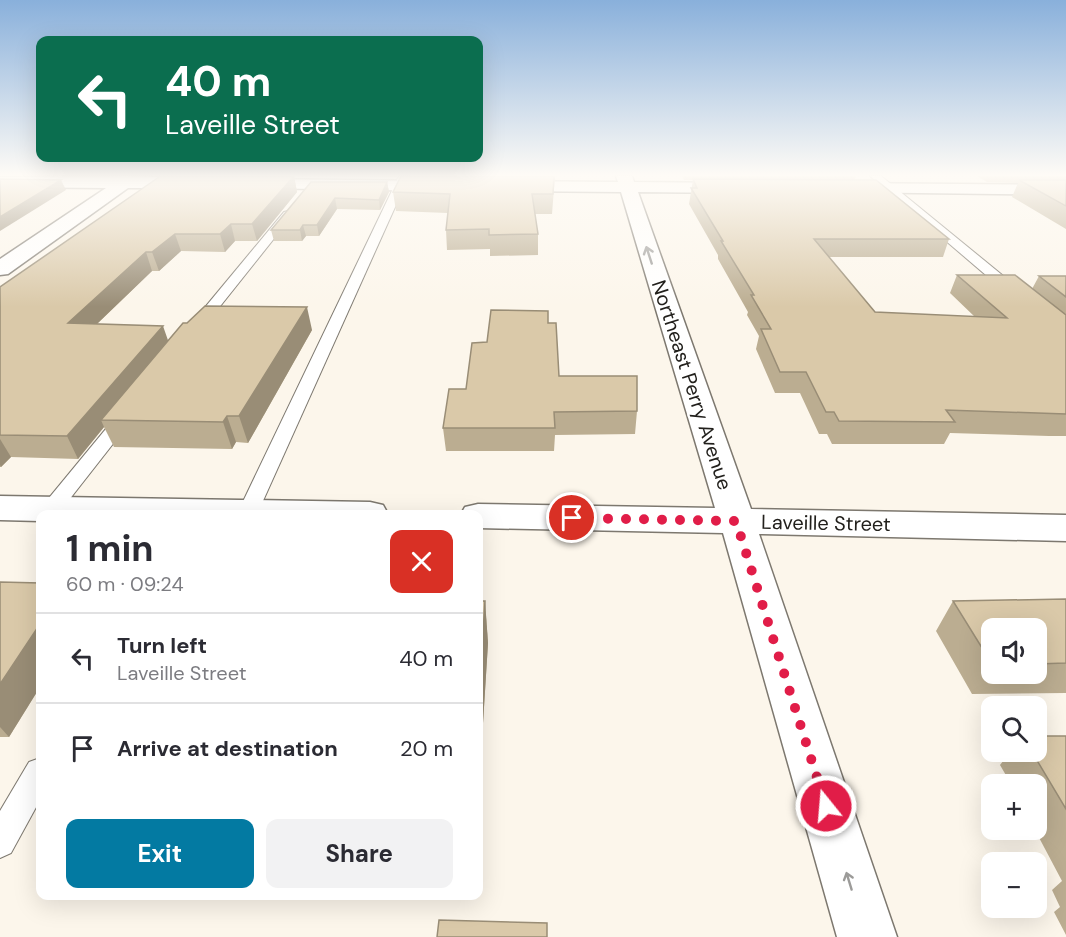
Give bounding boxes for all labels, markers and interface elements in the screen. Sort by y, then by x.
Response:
text: 40 m [165,54,271,109]
icon: left [66,60,144,138]
text: Laveille Street [165,107,340,142]
one-way arrow [643,246,654,265]
street label: Northeast Perry Avenue [646,277,738,493]
pin [546,492,597,543]
icon: arrive [555,501,588,534]
street label: Laveille Street [761,509,891,537]
text: 1 min [66,525,154,572]
button: close [390,530,453,593]
text: 60 m · 09:24 [66,571,184,597]
map controls [981,618,1047,918]
button: sound [981,618,1047,684]
text: Turn left [117,631,207,660]
icon: left [66,642,99,675]
text: 40 m [399,644,453,673]
text: Laveille Street [117,660,247,686]
button: search [981,696,1047,762]
icon: arrive [66,732,99,765]
text: Arrive at destination [117,734,338,763]
text: 20 m [400,734,453,763]
position arrow [794,774,858,838]
button: + [981,774,1047,840]
button: Exit [66,819,254,888]
button: Share [266,819,453,888]
button: − [981,852,1047,918]
one-way arrow [843,872,854,891]

